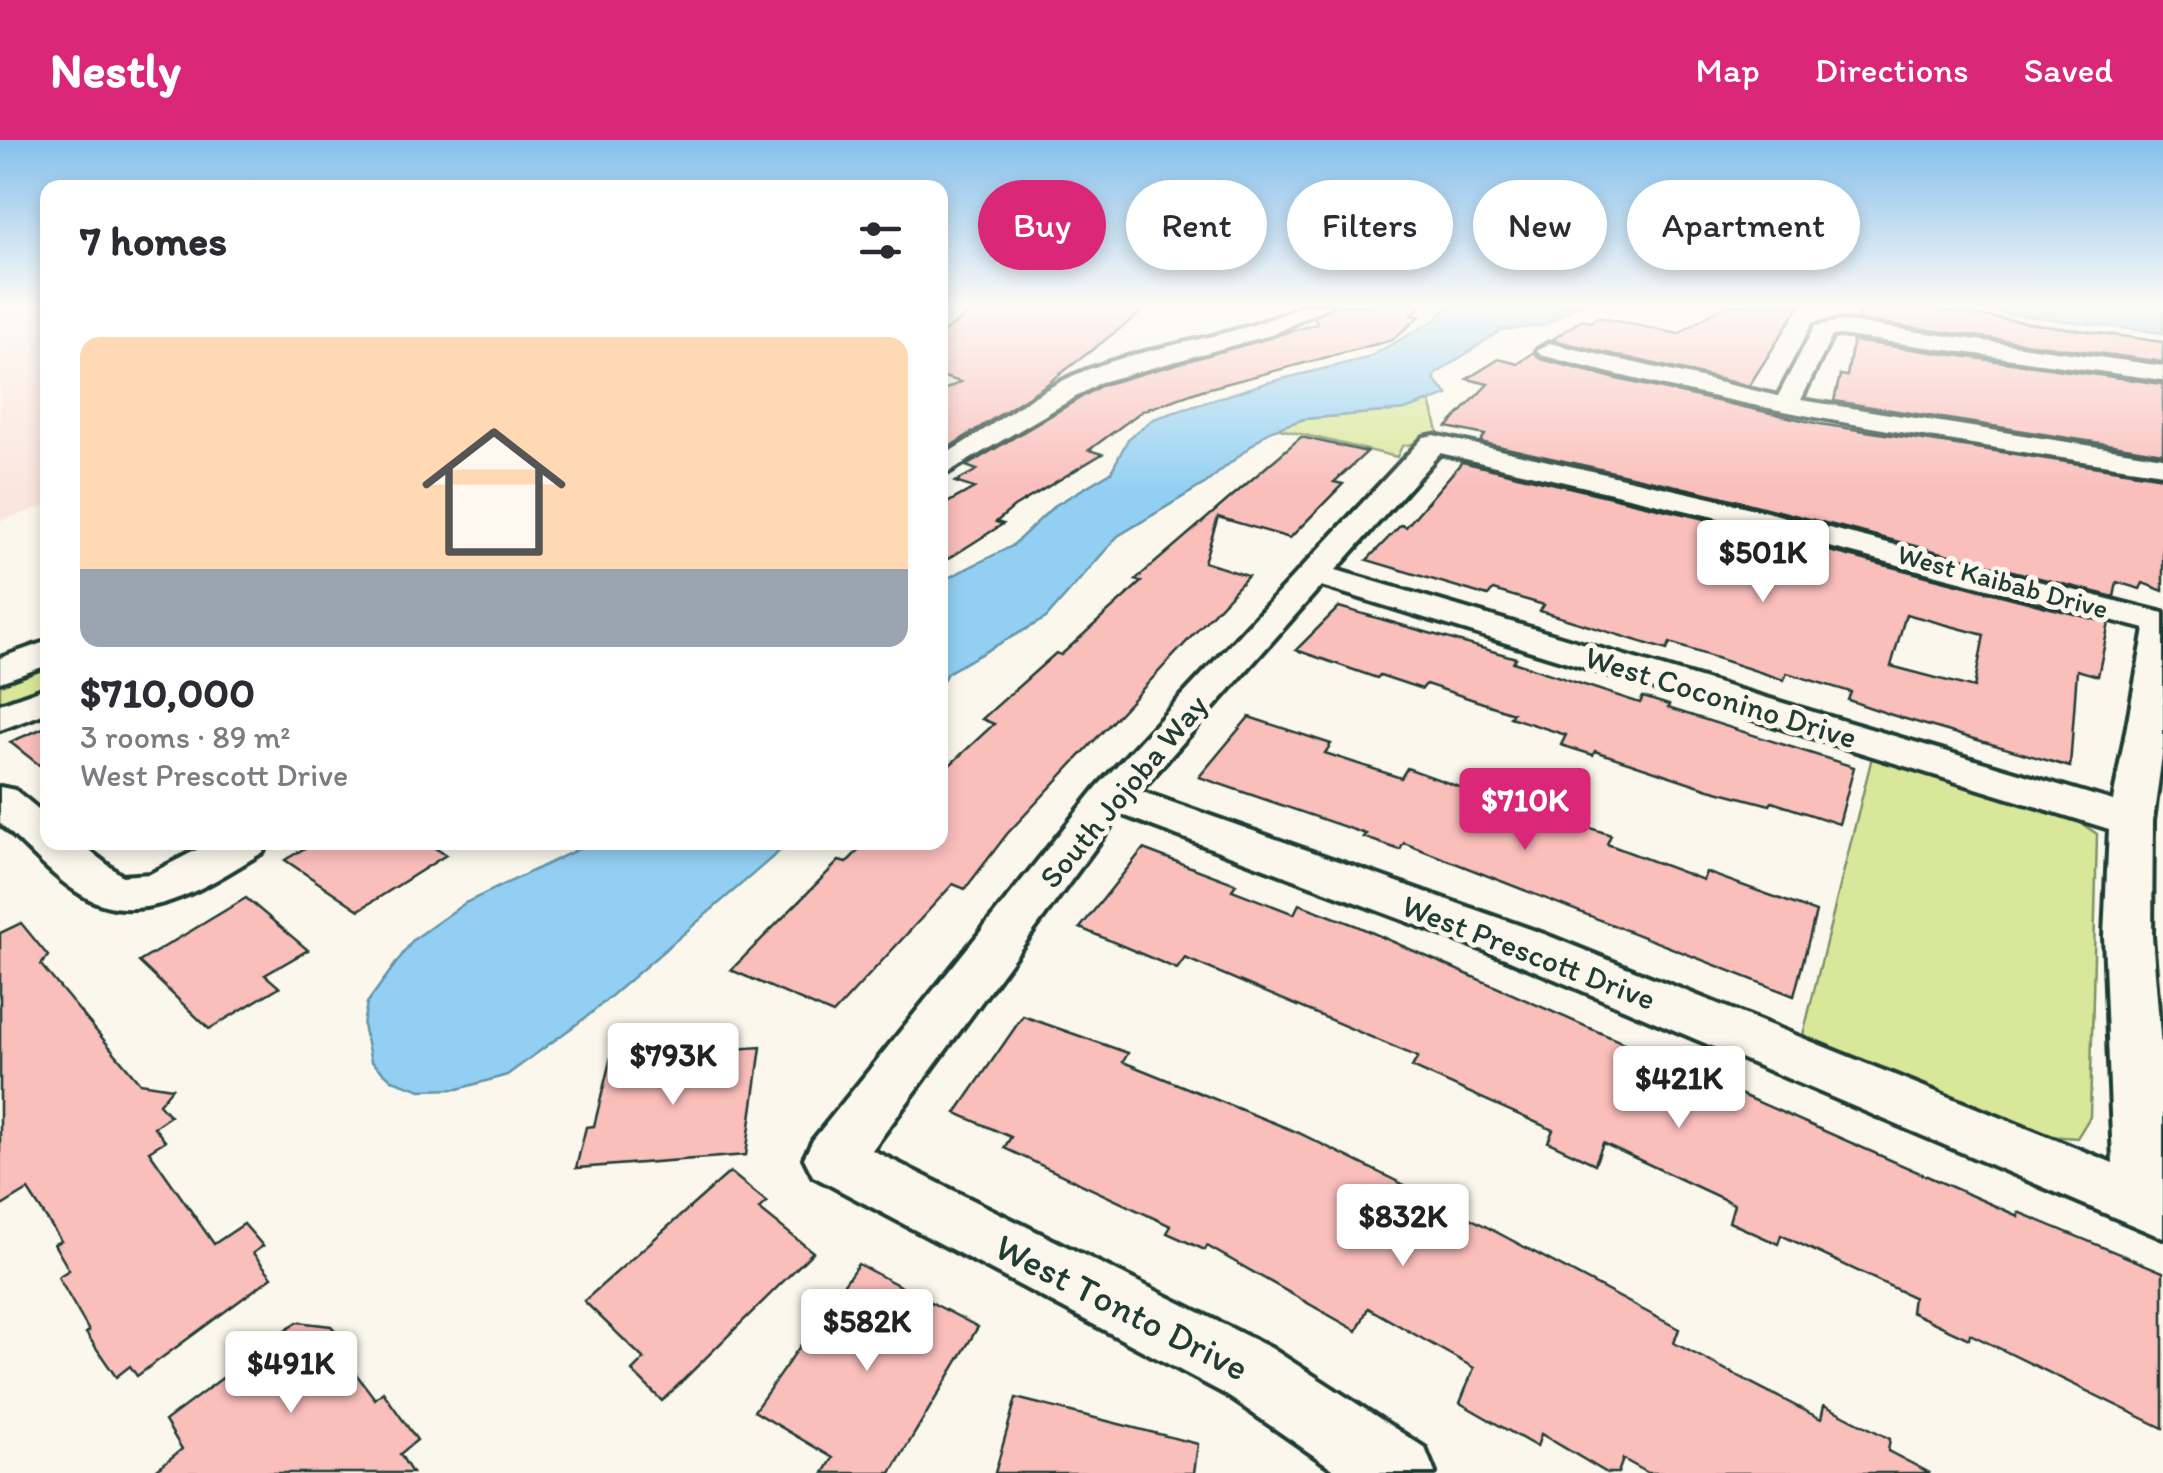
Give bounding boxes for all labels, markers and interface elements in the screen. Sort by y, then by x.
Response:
text: Nestly [50,41,181,99]
text: Map [1696,49,1760,91]
text: Directions [1815,49,1969,91]
text: Saved [2024,49,2113,91]
chip: Buy [978,180,1106,270]
chip: Rent [1126,180,1267,270]
chip: Filters [1287,180,1453,270]
chip: New [1473,180,1607,270]
chip: Apartment [1627,180,1860,270]
icon: filters [853,213,908,268]
text: 7 homes [80,215,227,266]
icon: home [404,402,584,582]
pin: $501K [1693,520,1833,605]
text: $501K [1719,533,1807,571]
street label: West Kaibab Drive [1894,537,2112,625]
street label: West Coconino Drive [1581,638,1861,756]
text: $710,000 [80,667,255,718]
street label: South Jojoba Way [1031,686,1215,896]
text: 3 rooms · 89 m² [80,718,291,756]
text: West Prescott Drive [80,756,348,794]
pin: $710K [1455,768,1595,853]
text: $710K [1481,781,1569,819]
street label: West Prescott Drive [1397,886,1661,1018]
pin: $793K [603,1023,743,1108]
text: $793K [630,1036,716,1074]
pin: $421K [1609,1046,1749,1131]
text: $421K [1635,1059,1723,1097]
pin: $832K [1333,1184,1473,1269]
text: $832K [1359,1197,1447,1235]
street label: West Tonto Drive [988,1223,1256,1391]
pin: $582K [797,1289,937,1374]
text: $582K [823,1302,911,1340]
pin: $491K [221,1331,361,1416]
text: $491K [247,1344,335,1382]

